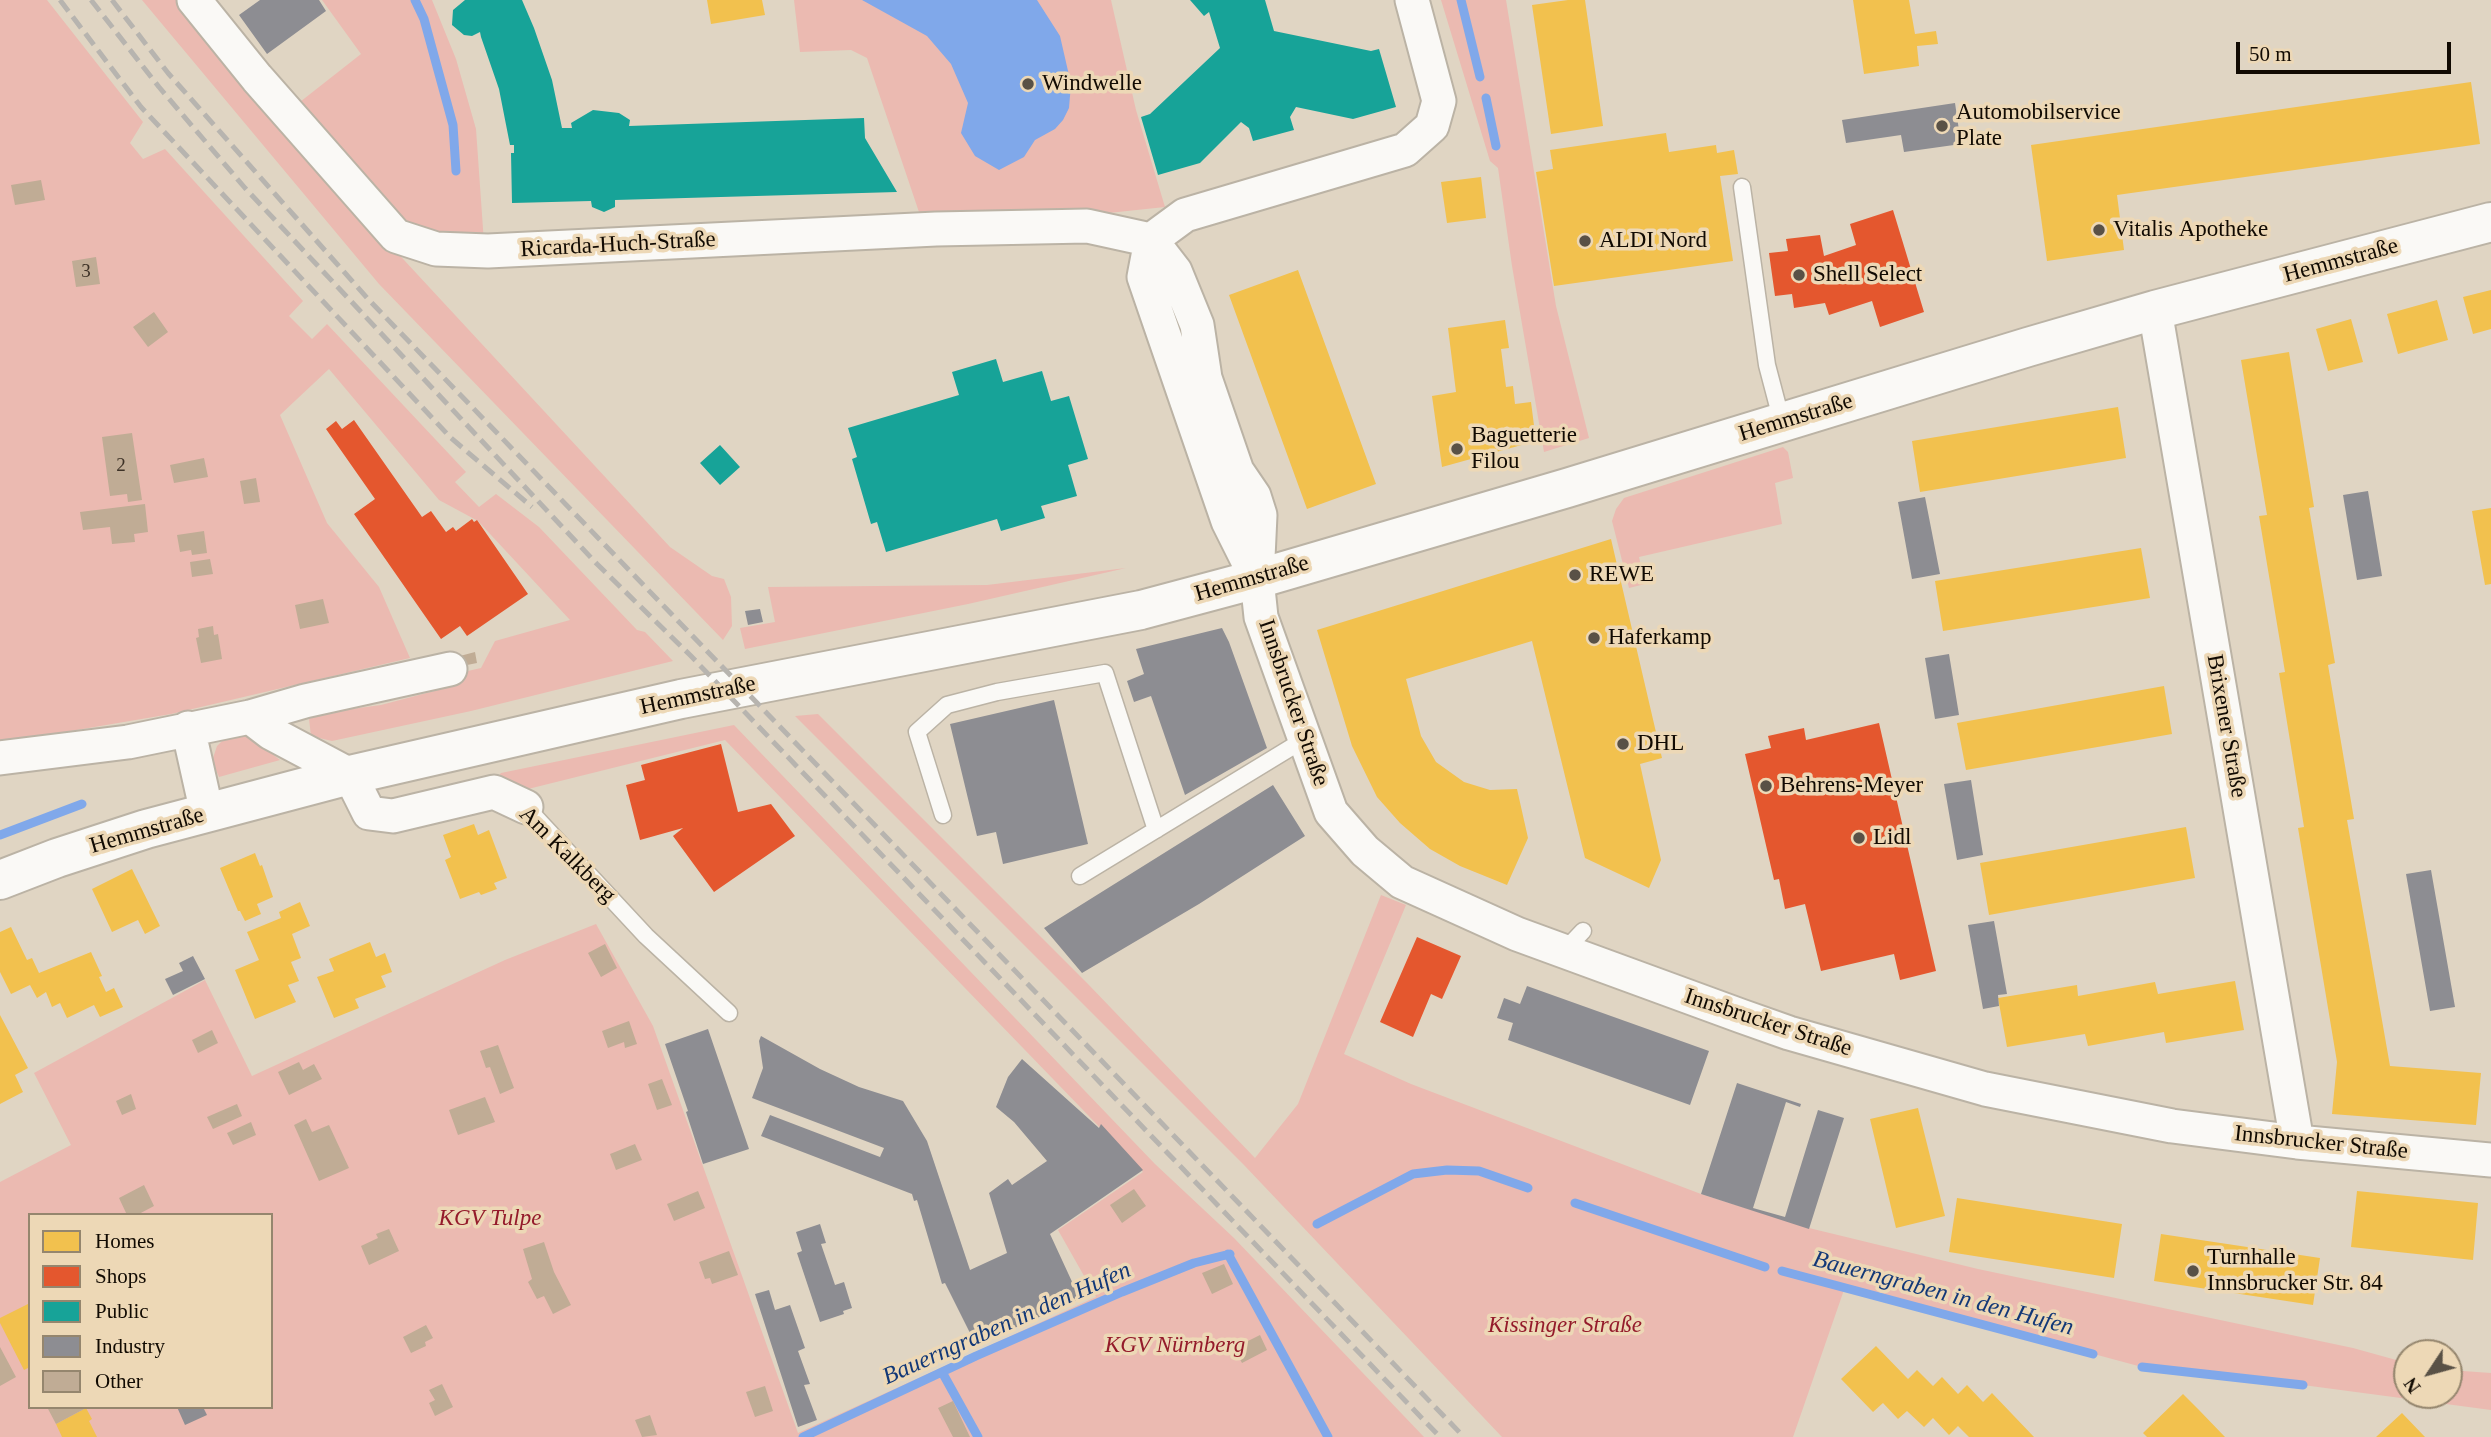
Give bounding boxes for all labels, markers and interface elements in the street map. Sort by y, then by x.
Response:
scale bar [2239,28,2454,72]
text: 50 m [2249,42,2292,66]
place label: Windwelle [1042,70,1142,98]
marker: Windwelle [1020,76,1036,92]
place label: Automobilservice Plate [1956,99,2121,153]
marker: Automobilservice Plate [1934,118,1950,134]
place label: Vitalis Apotheke [2113,216,2268,244]
marker: Vitalis Apotheke [2091,222,2107,238]
street label: Ricarda-Huch-Straße [520,226,716,264]
place label: ALDI Nord [1599,227,1707,255]
street label: Hemmstraße [2281,232,2401,290]
marker: ALDI Nord [1577,233,1593,249]
house number: 3 [81,261,91,283]
place label: Shell Select [1813,261,1922,289]
marker: Shell Select [1791,267,1807,283]
street label: Hemmstraße [1736,388,1856,448]
place label: Baguetterie Filou [1471,422,1577,476]
marker: Baguetterie Filou [1449,441,1465,457]
house number: 2 [116,455,126,477]
street label: Hemmstraße [1192,550,1312,608]
place label: REWE [1589,561,1654,589]
marker: REWE [1567,567,1583,583]
street label: Innsbrucker Straße [1252,616,1334,790]
place label: Haferkamp [1608,624,1711,652]
marker: Haferkamp [1586,630,1602,646]
street label: Brixener Straße [2200,652,2252,800]
street label: Hemmstraße [638,670,758,722]
place label: DHL [1637,730,1684,758]
marker: DHL [1615,736,1631,752]
place label: Behrens-Meyer [1780,772,1923,800]
marker: Behrens-Meyer [1758,778,1774,794]
street label: Am Kalkberg [513,801,621,909]
street label: Hemmstraße [87,802,207,860]
place label: Lidl [1873,824,1911,852]
marker: Lidl [1851,830,1867,846]
street label: Innsbrucker Straße [1681,983,1855,1063]
street label: Innsbrucker Straße [2233,1120,2409,1166]
park label: KGV Tulpe [439,1205,541,1233]
legend [28,1213,273,1409]
text: Homes [95,1229,155,1253]
place label: Turnhalle Innsbrucker Str. 84 [2207,1244,2383,1298]
water label: Bauerngraben in den Hufen [1810,1245,2076,1343]
water label: Bauerngraben in den Hufen [878,1256,1136,1392]
marker: Turnhalle Innsbrucker Str. 84 [2185,1263,2201,1279]
text: Shops [95,1264,146,1288]
text: Public [95,1299,149,1323]
park label: Kissinger Straße [1488,1312,1642,1340]
park label: KGV Nürnberg [1105,1332,1245,1360]
text: Industry [95,1334,165,1358]
north arrow [2393,1339,2463,1409]
text: Other [95,1369,143,1393]
text: N [2400,1374,2425,1397]

